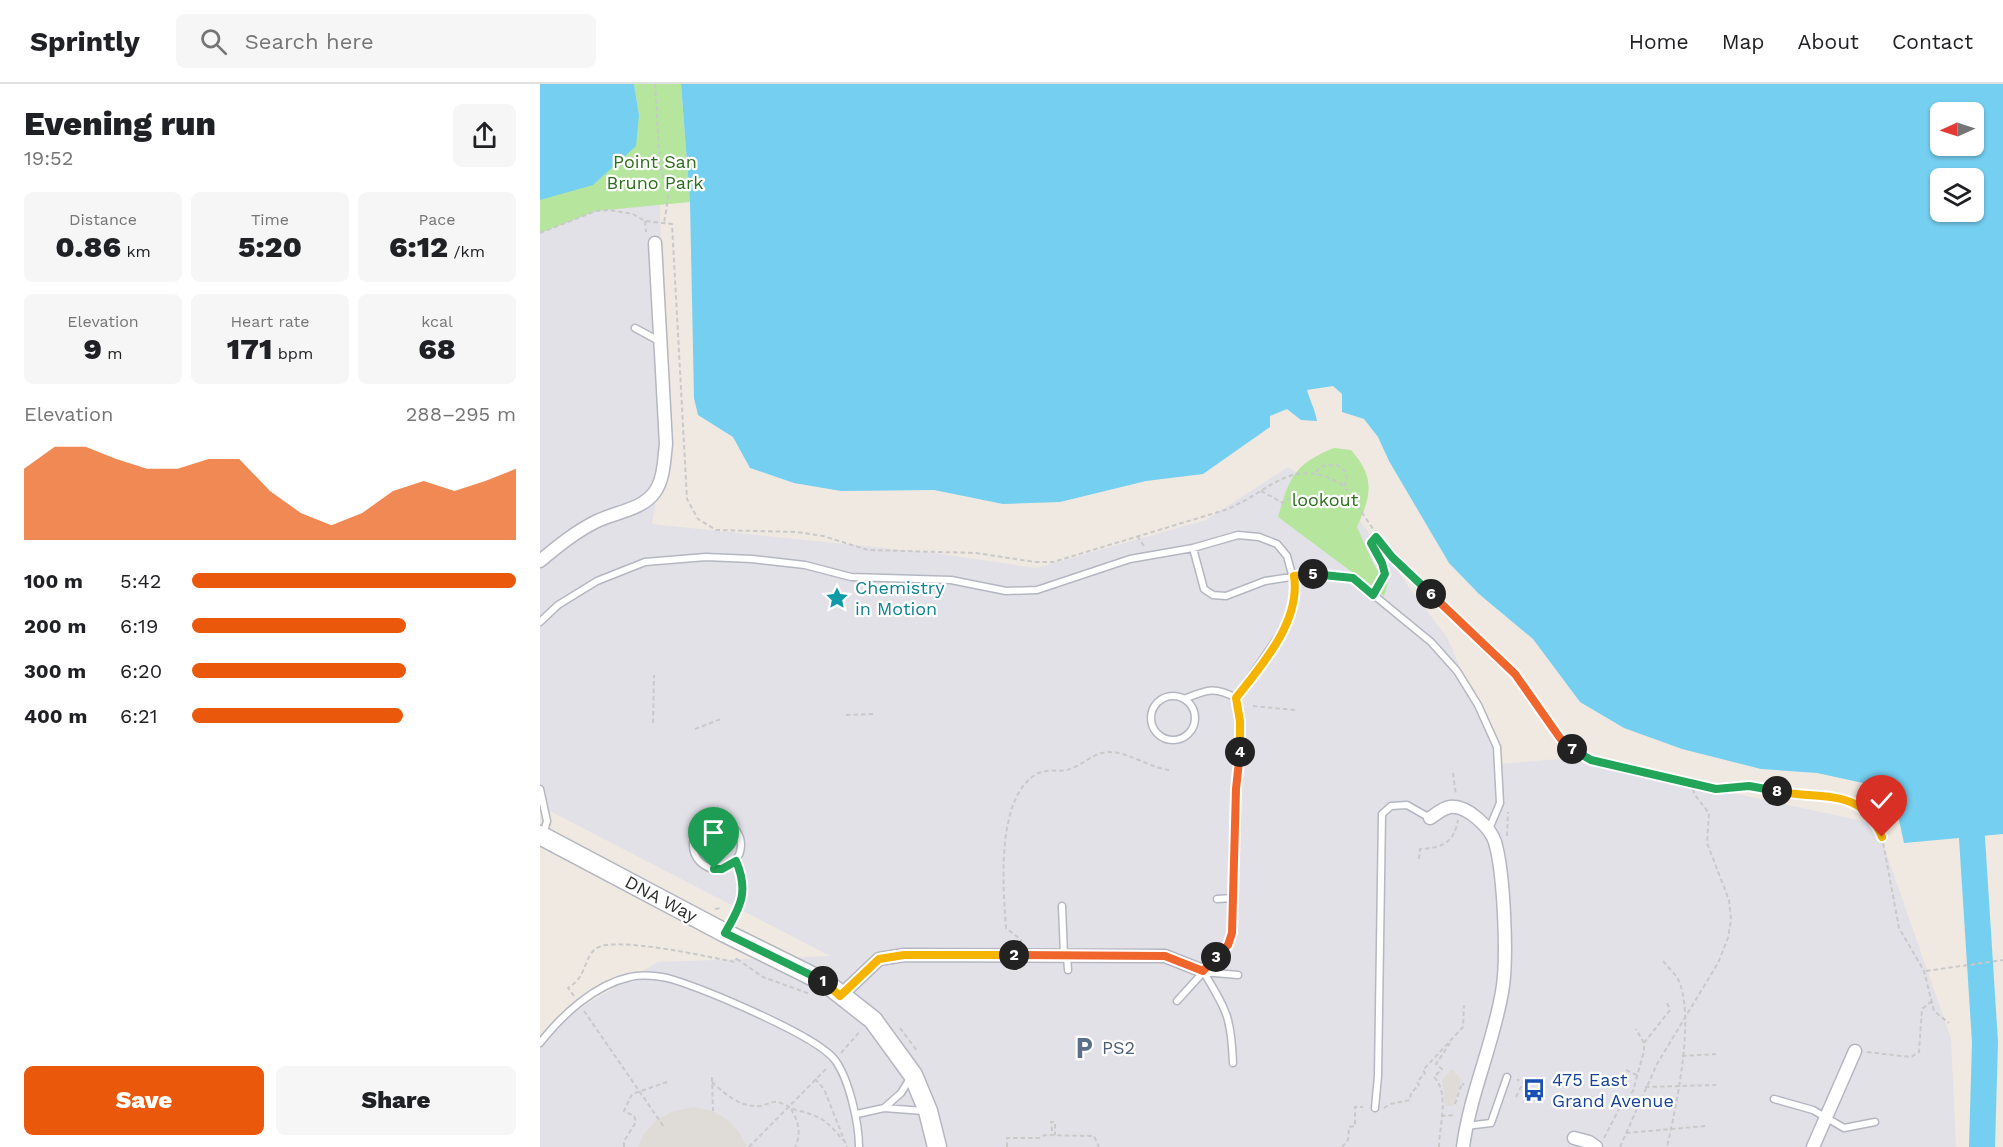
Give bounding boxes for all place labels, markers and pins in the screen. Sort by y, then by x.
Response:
pin: 5 [1298,559,1328,589]
place label: Chemistry in Motion [855,577,945,619]
pin: 6 [1416,579,1446,609]
place icon: Chemistry in Motion [824,585,850,611]
pin: 7 [1557,734,1587,764]
pin: 4 [1225,737,1255,767]
pin [1856,775,1907,837]
pin: 8 [1762,776,1792,806]
pin [688,807,739,869]
pin: 2 [999,940,1029,970]
pin: 3 [1201,942,1231,972]
pin: 1 [808,966,838,996]
parking icon: PS2 [1071,1035,1097,1061]
place label: PS2 [1102,1037,1135,1058]
place label: 475 East Grand Avenue [1552,1069,1674,1111]
bus stop icon: 475 East Grand Avenue [1521,1077,1547,1103]

